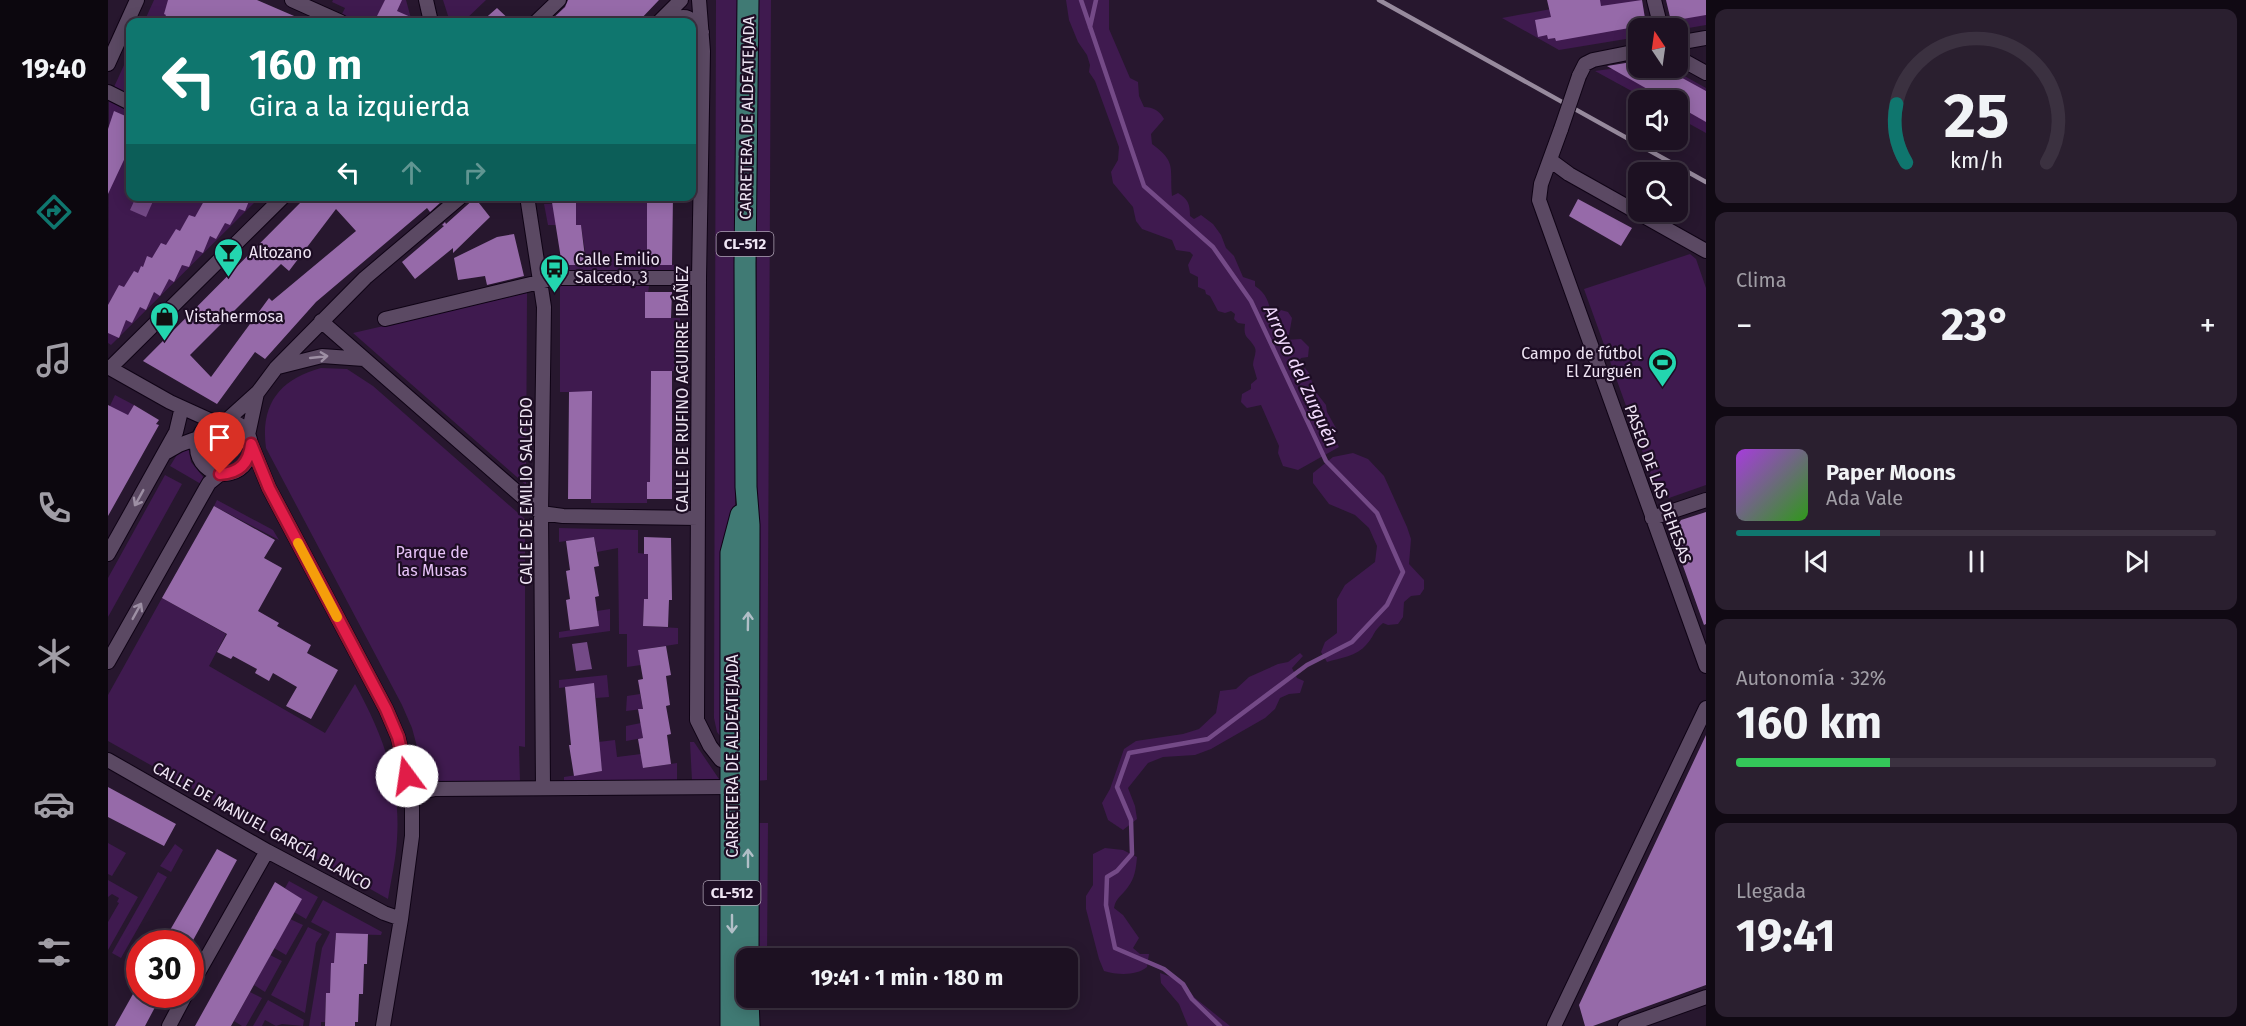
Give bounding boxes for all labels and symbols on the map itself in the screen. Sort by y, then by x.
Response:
street label: CARRETERA DE ALDEATEJADA [736,15,758,220]
north arrow [1628,18,1688,78]
road number: CL-512 [716,232,774,256]
bar icon: Altozano [212,236,244,278]
place label: Altozano [249,243,312,262]
place label: Calle Emilio Salcedo, 3 [575,250,660,287]
bus stop icon: Calle Emilio Salcedo, 3 [538,252,570,294]
street label: CALLE DE RUFINO AGUIRRE IBÁÑEZ [672,266,692,512]
shop icon: Vistahermosa [148,300,180,342]
water label: Arroyo del Zurguén [1258,301,1343,450]
place label: Vistahermosa [185,307,284,326]
place label: Campo de fútbol El Zurguén [1521,344,1642,381]
sports icon: Campo de fútbol El Zurguén [1647,346,1679,388]
one-way arrow [309,351,329,362]
street label: CALLE DE EMILIO SALCEDO [517,397,536,585]
street label: PASEO DE LAS DEHESAS [1620,402,1696,566]
pin [194,412,245,474]
one-way arrow [133,489,144,507]
park label: Parque de las Musas [396,543,468,580]
one-way arrow [131,603,143,620]
one-way arrow [742,612,754,632]
street label: CARRETERA DE ALDEATEJADA [723,653,742,858]
position arrow [375,744,439,808]
street label: CALLE DE MANUEL GARCÍA BLANCO [149,757,375,894]
one-way arrow [742,849,754,869]
road number: CL-512 [704,881,760,905]
one-way arrow [726,914,738,934]
speed limit sign: 30 [126,930,204,1008]

